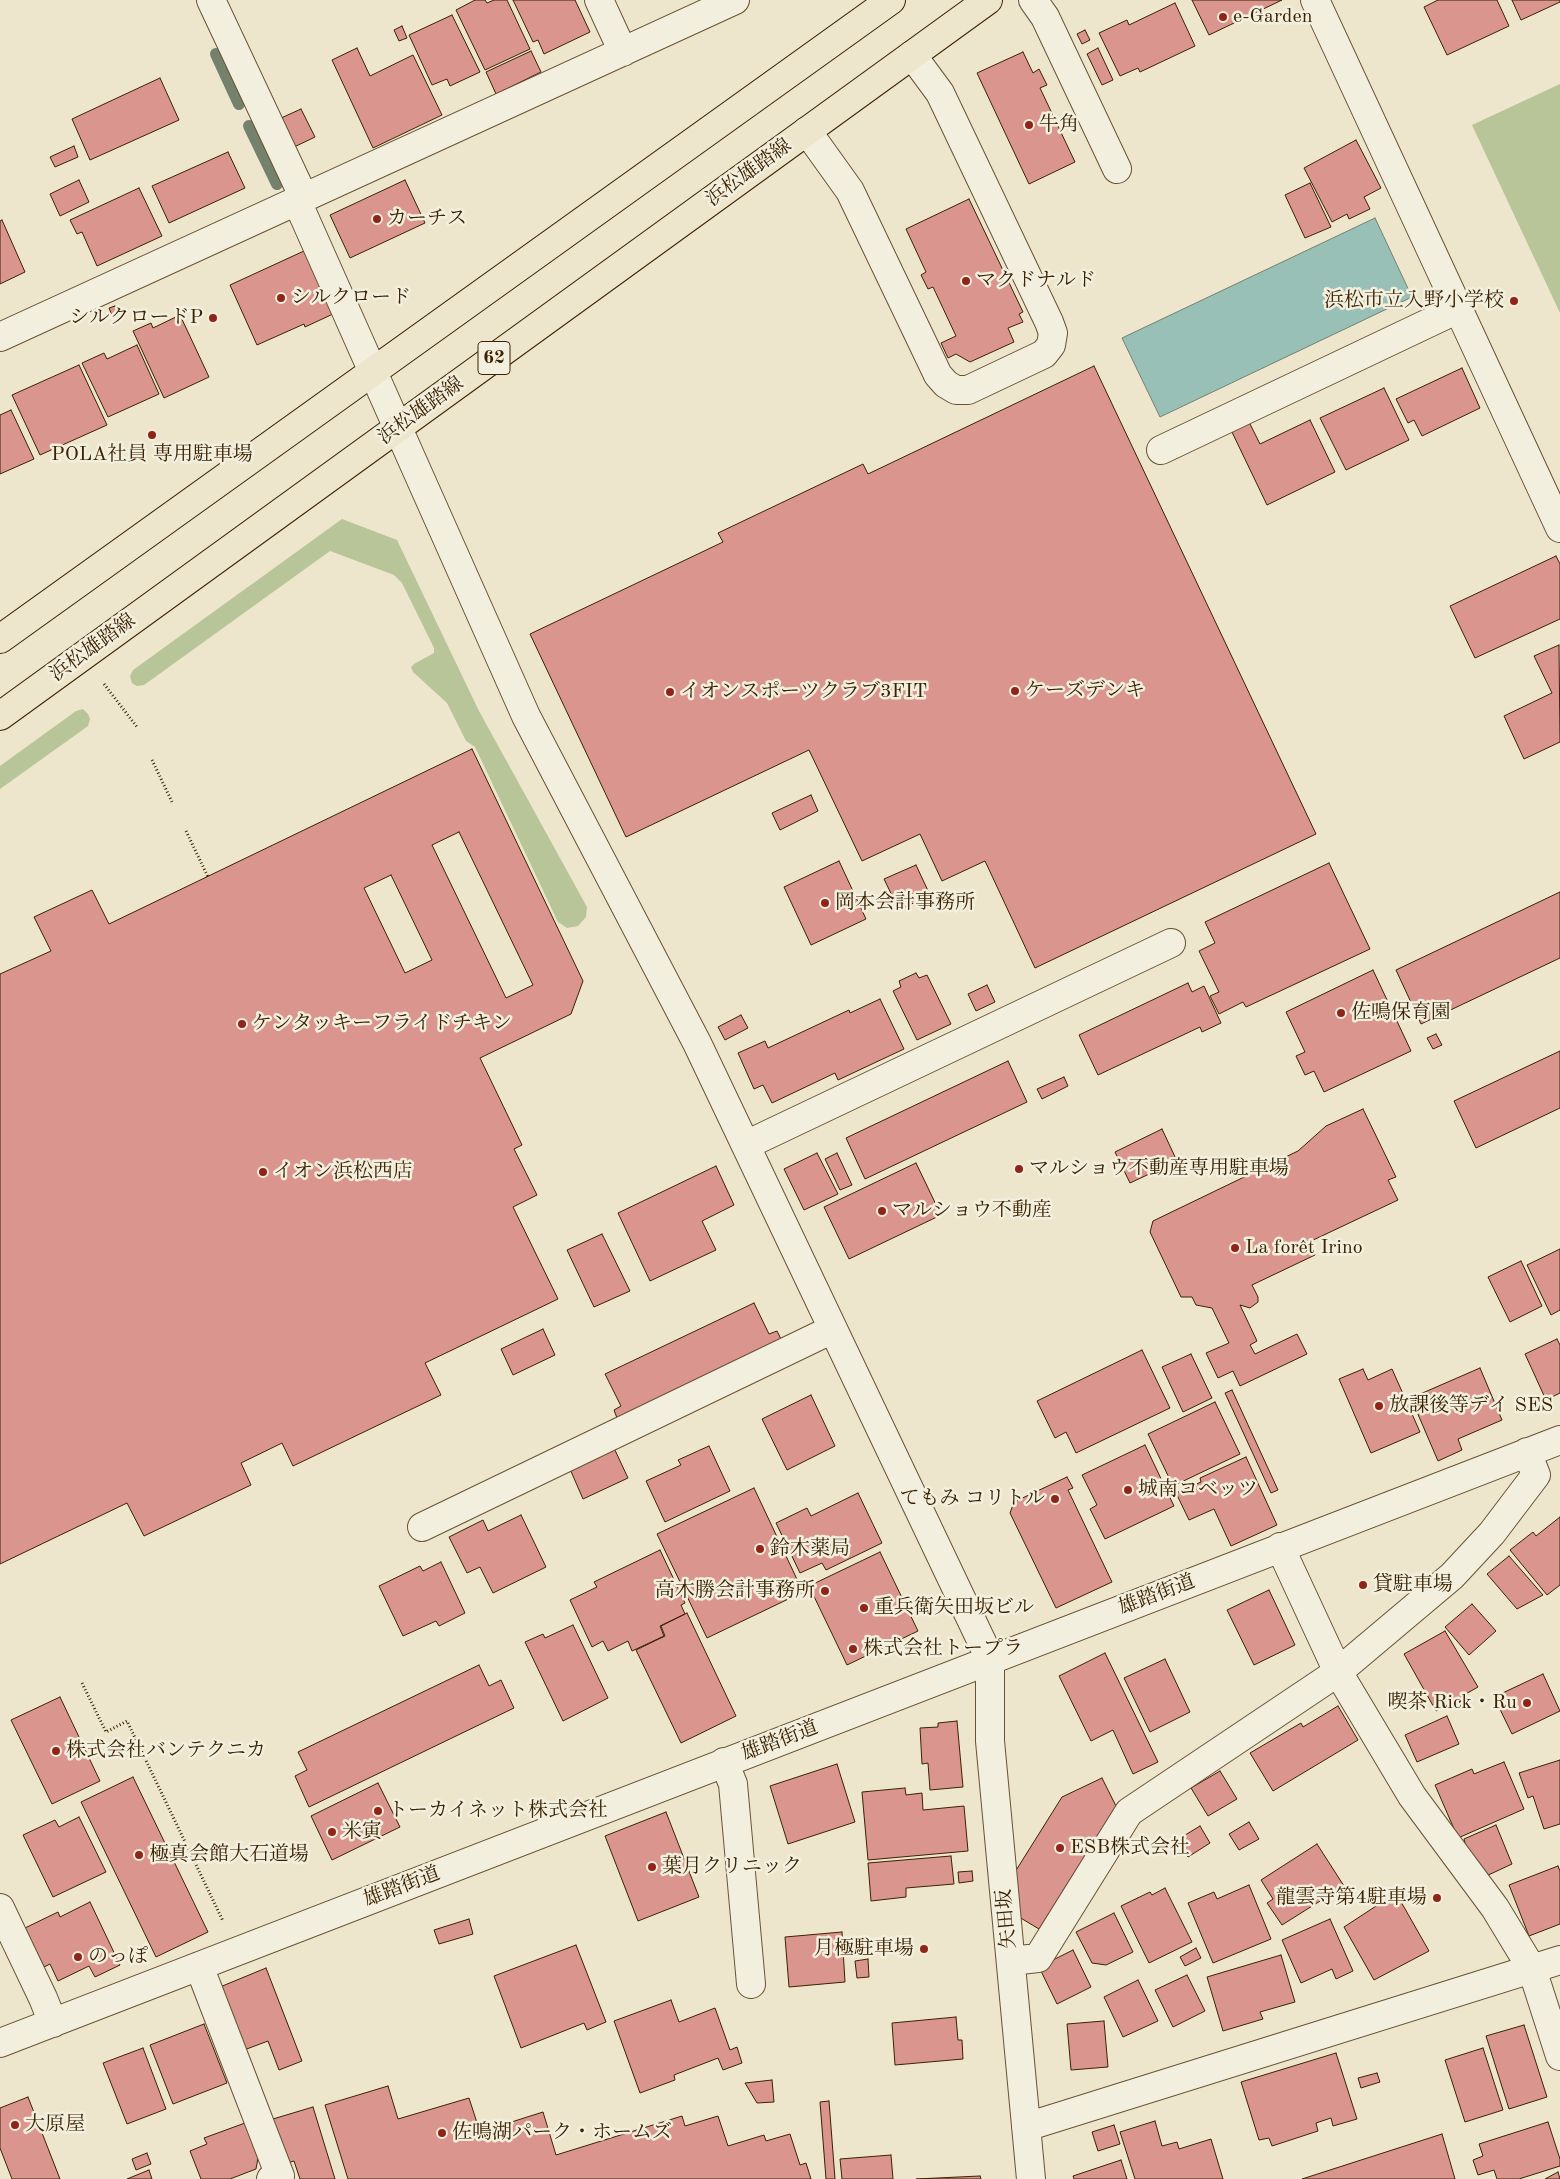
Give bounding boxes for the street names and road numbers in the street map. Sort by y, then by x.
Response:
street label: 浜松雄踏線 [701,134,797,212]
road number: 62 [478,342,510,374]
street label: 浜松雄踏線 [373,372,469,450]
street label: 浜松雄踏線 [45,609,141,687]
street label: 雄踏街道 [1115,1569,1199,1621]
street label: 雄踏街道 [738,1715,822,1767]
street label: 雄踏街道 [360,1861,444,1913]
street label: 矢田坂 [992,1888,1022,1950]

